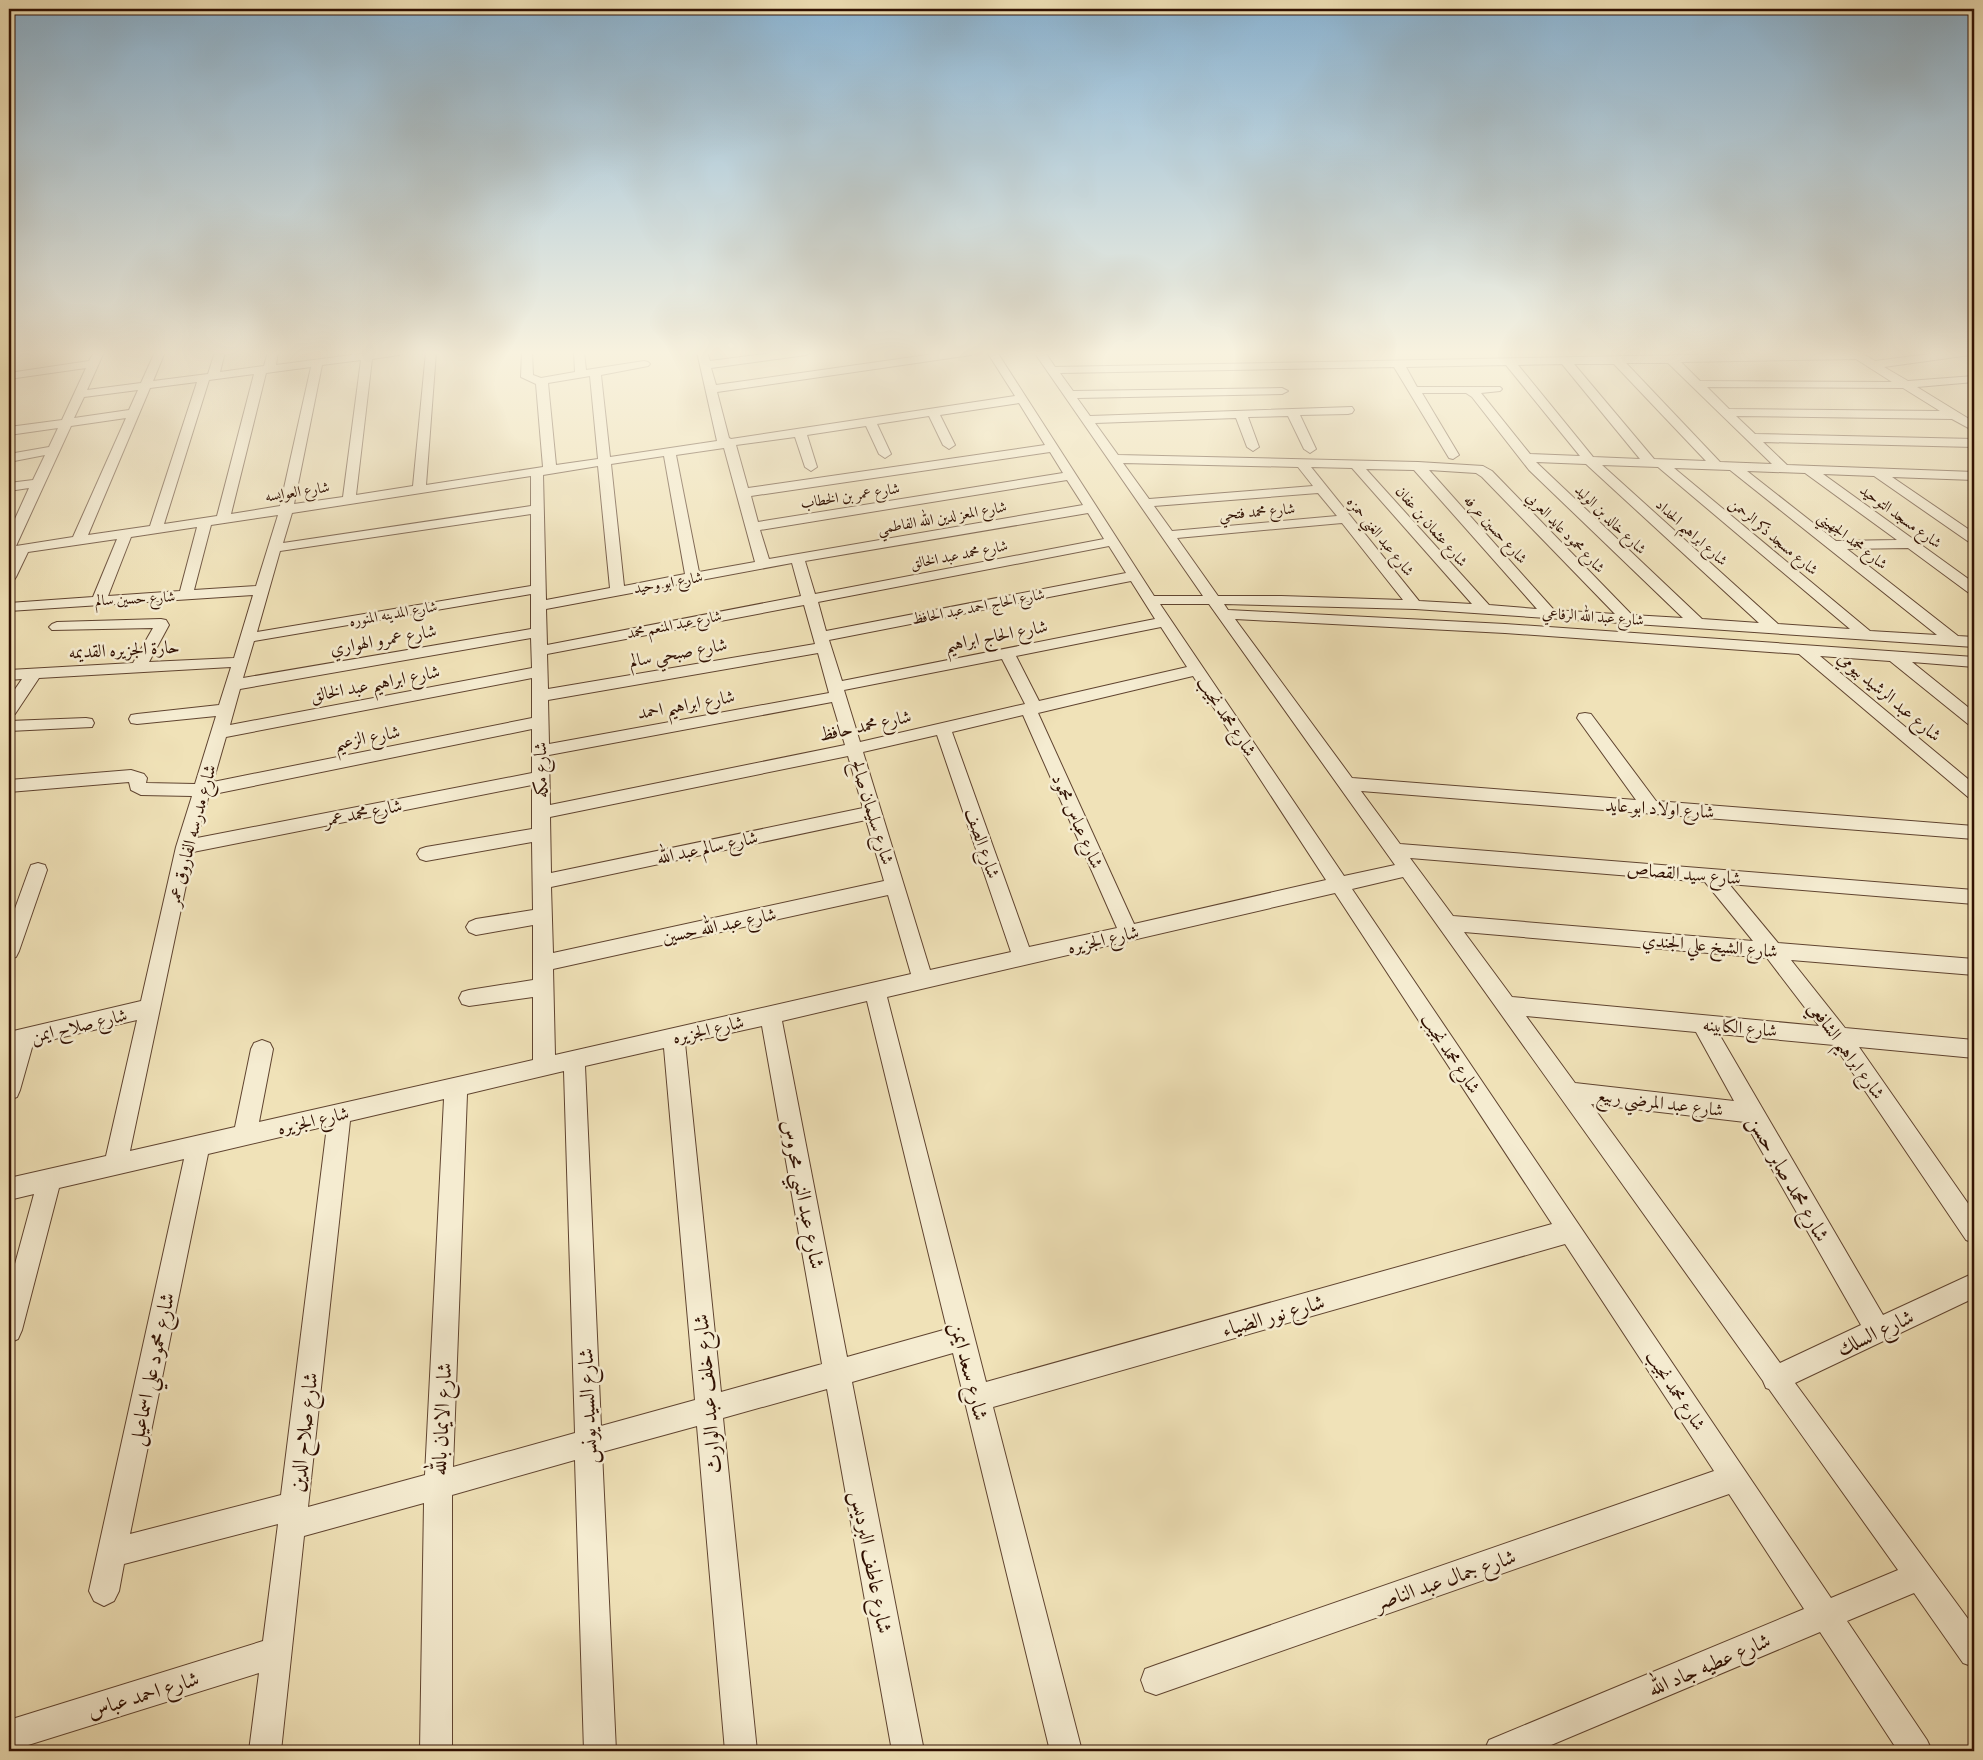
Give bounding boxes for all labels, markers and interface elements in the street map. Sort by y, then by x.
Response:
street label: شارع العوايسه [263,477,331,509]
street label: شارع عمر بن الخطاب [799,478,902,516]
street label: شارع خالد بن الوليد [1568,480,1651,561]
street label: شارع مسجد التوحيد [1854,480,1946,555]
street label: شارع عثمان بن عفان [1389,482,1472,573]
street label: شارع محمود عايد العربي [1520,487,1610,579]
street label: شارع حسين عرفه [1457,491,1532,570]
street label: شارع عبد الغني حمزه [1339,492,1419,583]
street label: شارع مسجد ذكر الرحمن [1723,493,1822,582]
street label: شارع المعز لدين الله الفاطمي [876,494,1009,543]
street label: شارع ابراهيم الحداد [1648,495,1732,574]
street label: شارع محمد فتحي [1218,498,1296,529]
street label: شارع محمد الجهيني [1811,507,1892,577]
street label: شارع محمد عبد الخالق [909,535,1010,577]
street label: شارع ابو وحيد [632,567,705,601]
street label: شارع الحاج احمد عبد الحافظ [910,584,1047,632]
street label: شارع حسين سالم [94,586,176,614]
street label: شارع المدينه المنوره [347,596,439,634]
street label: شارع عبد الله الرفاعي [1541,601,1645,633]
street label: شارع عبد المنعم محمد [625,605,724,647]
street label: شارع الحاج ابراهيم [943,614,1051,663]
street label: شارع عمرو الهواري [328,618,439,664]
street label: شارع صبحي سالم [627,632,730,678]
street label: حارة الجزيره القديمه [68,635,180,664]
street label: شارع عبد الرشيد بيومي [1831,646,1947,749]
street label: شارع ابراهيم عبد الخالق [308,659,443,714]
street label: شارع محمد نجيب [1188,671,1262,763]
street label: شارع ابراهيم احمد [635,684,738,731]
street label: شارع محمد حافظ [817,704,914,750]
street label: شارع الزعيم [332,719,403,762]
street label: شارع مكه [528,742,556,798]
street label: شارع سليمان صالح [841,757,900,869]
street label: شارع مدرسه الفاروق عمر [161,762,225,911]
street label: شارع عباس محمود [1043,770,1109,873]
street label: شارع محمد عمر [320,793,405,835]
street label: شارع اولاد ابو عايد [1604,793,1715,827]
street label: شارع الصف [956,805,1006,883]
street label: شارع سالم عبد الله [654,823,761,874]
street label: شارع سيد القصاص [1626,857,1742,893]
street label: شارع عبد الله حسين [659,900,779,952]
street label: شارع الجزيره [1065,920,1142,962]
street label: شارع الشيخ علي الجندي [1641,928,1779,968]
street label: شارع ابراهيم الشافعي [1798,996,1890,1108]
street label: شارع صلاح ايمن [29,1003,131,1052]
street label: شارع محمد نجيب [1412,1008,1486,1100]
street label: شارع الجزيره [670,1010,747,1052]
street label: شارع الكابينه [1701,1012,1778,1046]
street label: شارع عبد المرضي ربيع [1594,1083,1725,1127]
street label: شارع الجزيره [275,1101,352,1143]
street label: شارع محمد صابر حسن [1737,1110,1836,1249]
street label: شارع عبد النبي محروس [769,1117,832,1272]
street label: شارع نور الضياء [1218,1287,1329,1347]
street label: شارع محمود علي اسماعيل [122,1290,187,1450]
street label: شارع السلك [1832,1302,1920,1366]
street label: شارع خلف عبد الوارث [687,1313,732,1475]
street label: شارع سعد ايمن [940,1319,995,1424]
street label: شارع محمد نجيب [1637,1345,1711,1437]
street label: شارع السيد يونس [571,1347,608,1464]
street label: شارع الايمان بالله [422,1362,462,1476]
street label: شارع صلاح الدين [282,1371,330,1494]
street label: شارع عاطف البرديس [840,1488,899,1637]
street label: شارع جمال عبد الناصر [1369,1542,1521,1621]
street label: شارع عطيه جاد الله [1642,1623,1776,1707]
street label: شارع احمد عباس [84,1664,204,1729]

